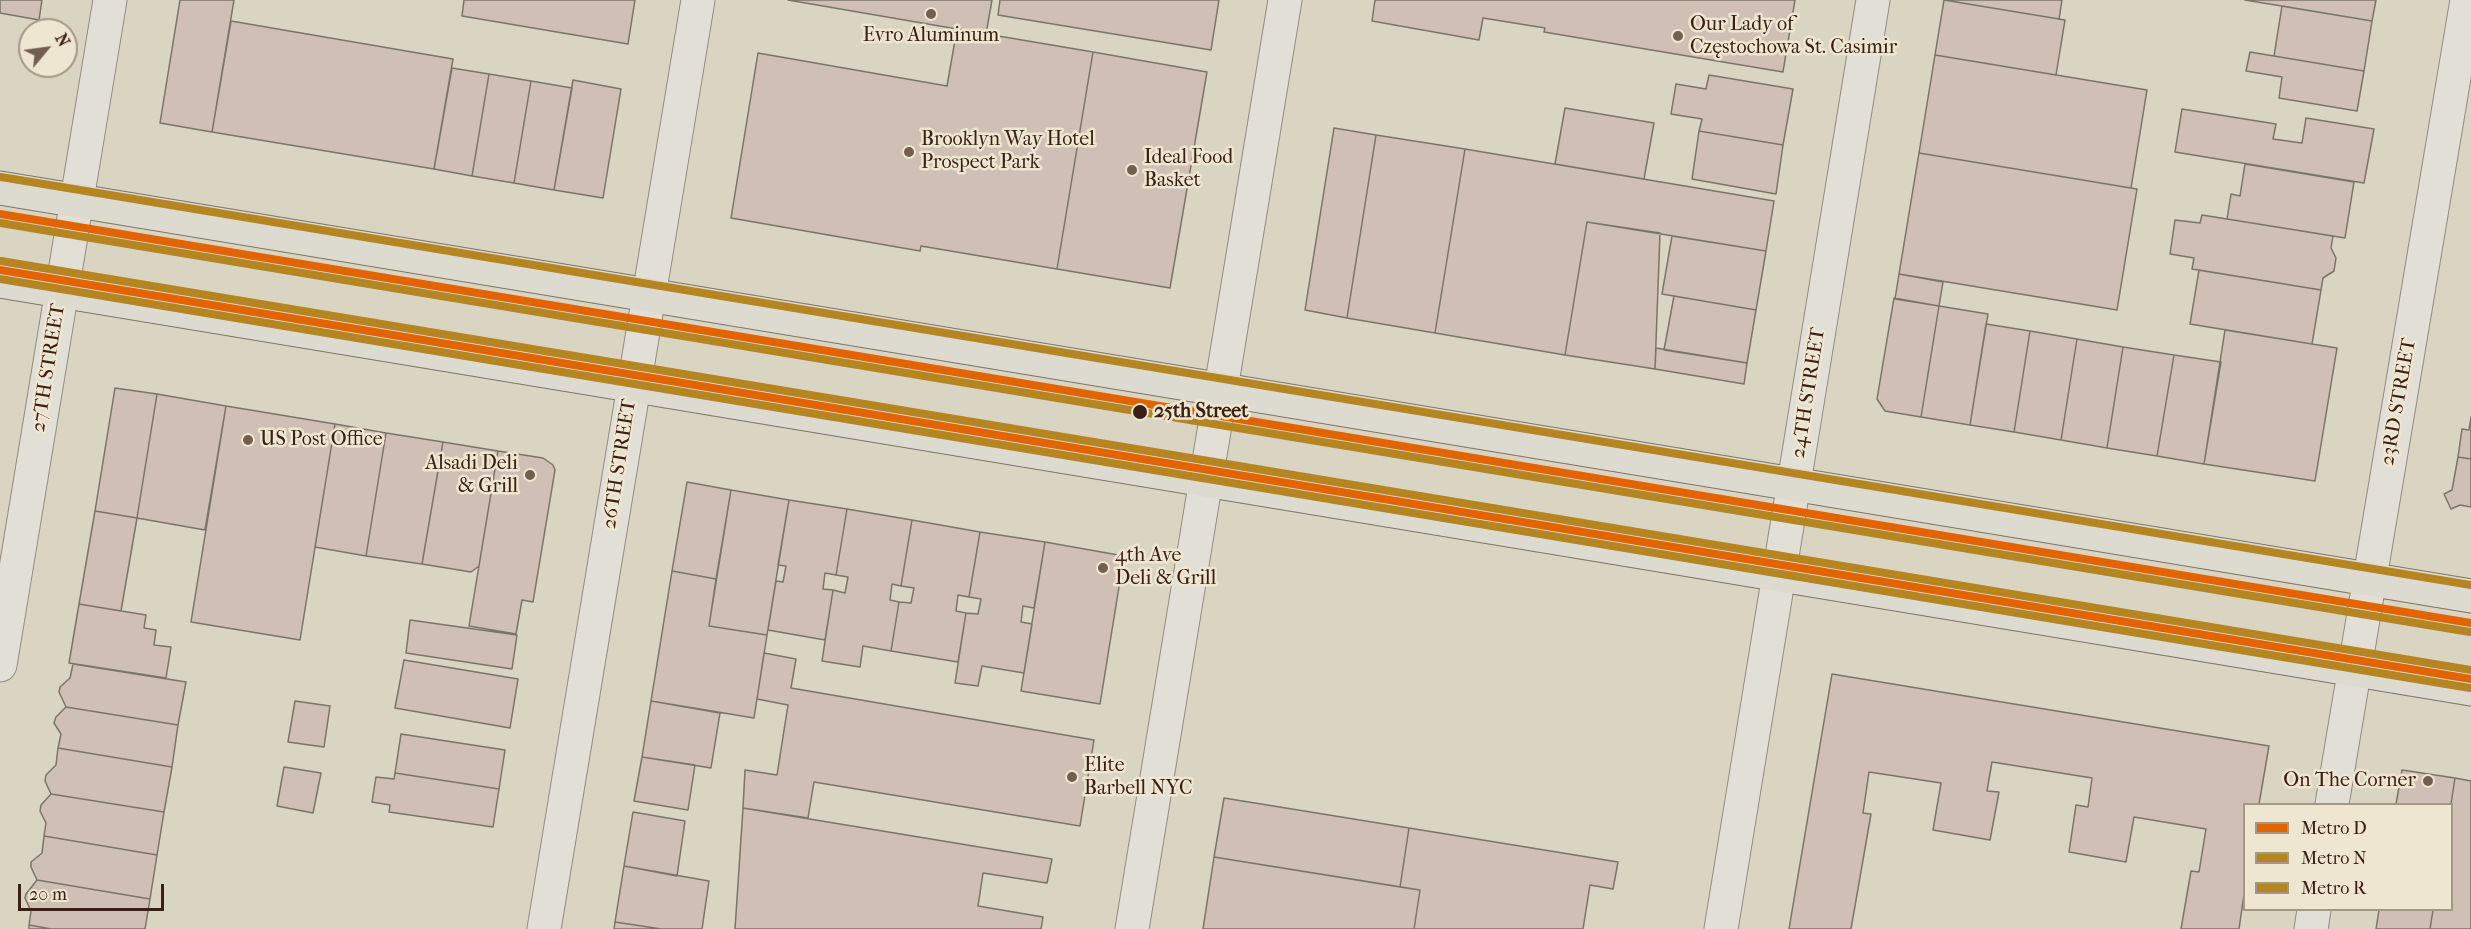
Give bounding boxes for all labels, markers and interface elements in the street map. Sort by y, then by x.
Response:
marker: Evro Aluminum [924,7,938,21]
place label: Our Lady of Częstochowa St. Casimir [1690,13,1897,60]
north arrow [18,18,78,78]
place label: Evro Aluminum [863,24,999,48]
marker: Our Lady of Częstochowa St. Casimir [1671,29,1685,43]
text: N [51,30,74,50]
place label: Brooklyn Way Hotel Prospect Park [921,128,1095,175]
marker: Brooklyn Way Hotel Prospect Park [902,145,916,159]
place label: Ideal Food Basket [1144,146,1233,193]
marker: Ideal Food Basket [1125,163,1139,177]
street label: 27TH STREET [27,302,71,434]
street label: 24TH STREET [1787,326,1831,460]
street label: 23RD STREET [2376,337,2422,467]
street label: 26TH STREET [598,397,642,531]
place label: 25th Street [1154,400,1248,424]
marker: 25th Street [1131,403,1149,421]
place label: US Post Office [260,428,383,452]
marker: US Post Office [241,433,255,447]
place label: Alsadi Deli & Grill [425,452,518,499]
marker: Alsadi Deli & Grill [523,468,537,482]
place label: 4th Ave Deli & Grill [1115,544,1216,591]
marker: 4th Ave Deli & Grill [1096,561,1110,575]
place label: Elite Barbell NYC [1084,754,1192,801]
place label: On The Corner [2283,769,2416,793]
marker: Elite Barbell NYC [1065,770,1079,784]
marker: On The Corner [2421,774,2435,788]
legend [2243,803,2453,911]
text: Metro D [2301,818,2367,839]
text: Metro N [2301,848,2367,869]
scale bar [21,872,166,910]
text: Metro R [2301,878,2366,899]
text: 20 m [29,884,67,905]

